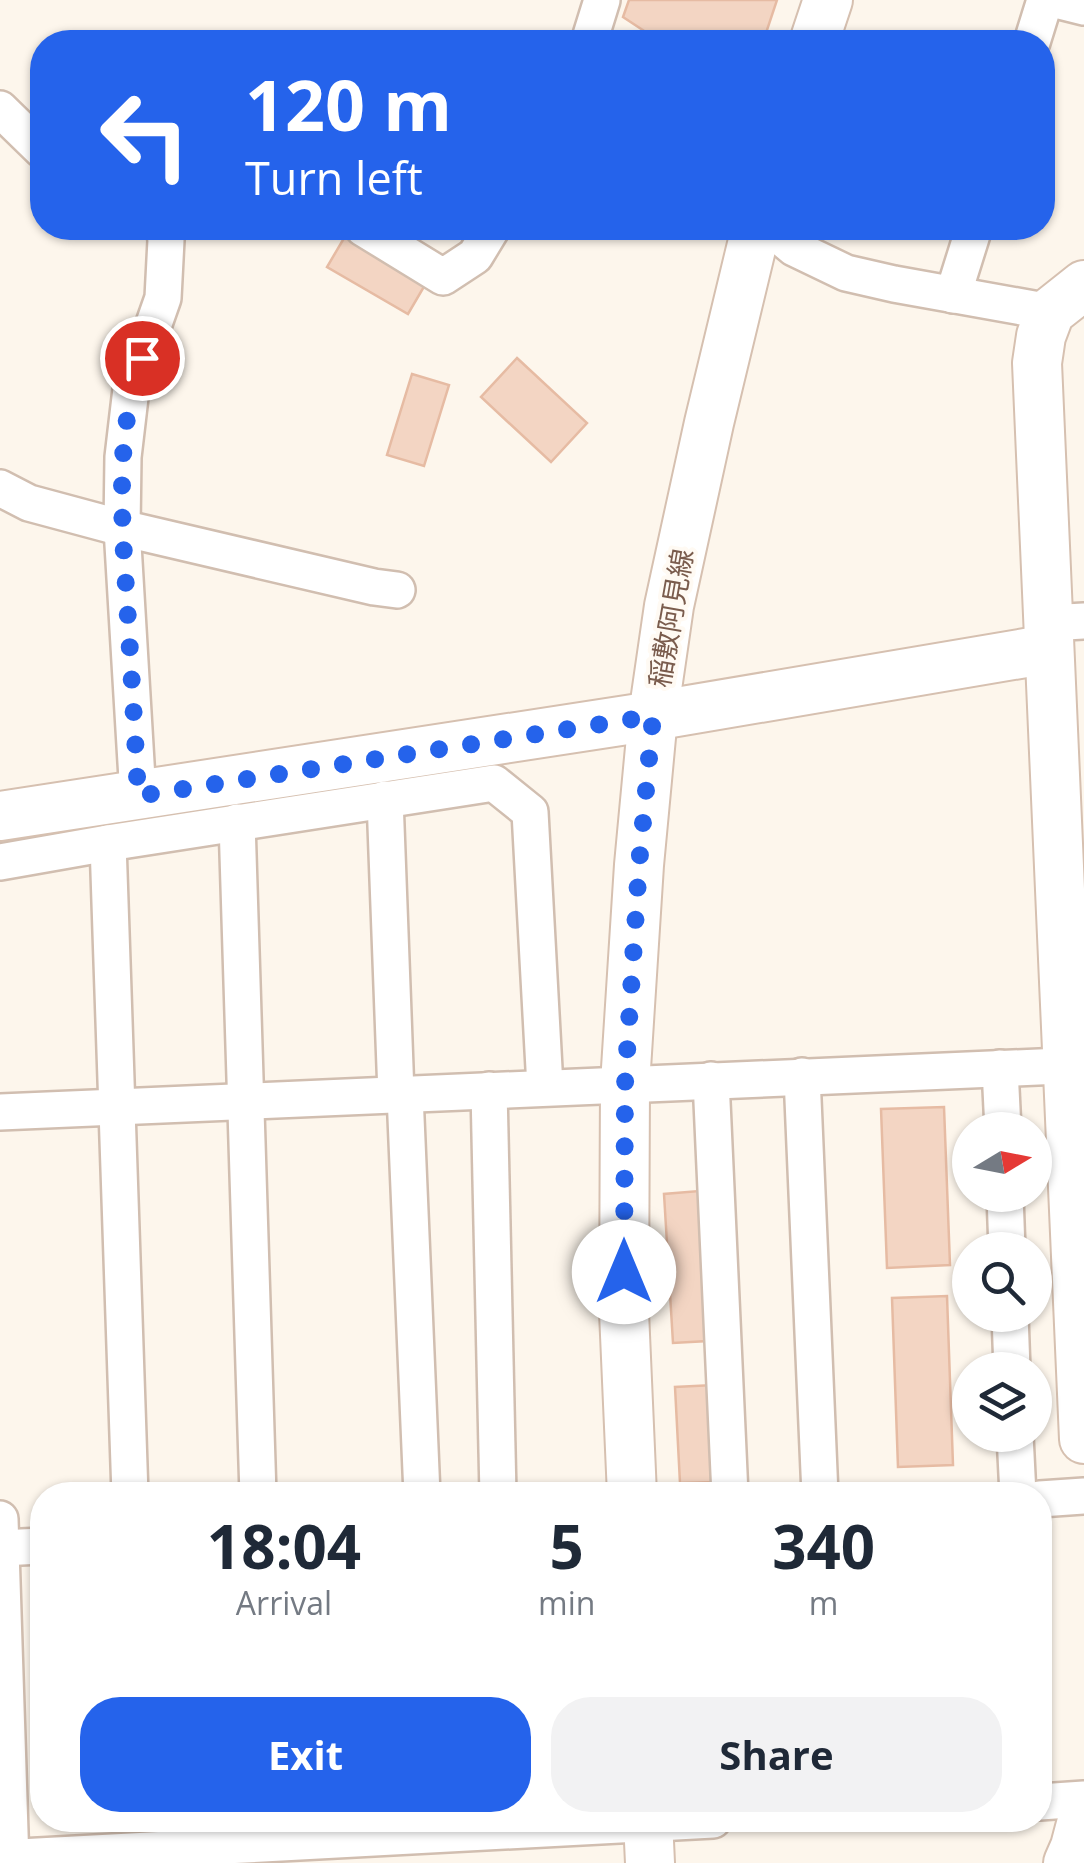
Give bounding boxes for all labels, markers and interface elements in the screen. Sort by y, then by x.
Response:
text: 120 m [245,56,452,152]
icon: left [80,70,210,200]
text: Turn left [245,147,423,208]
pin [100,316,185,401]
icon: arrive [115,331,170,386]
street label: 稲敷阿見線 [639,546,701,690]
north arrow [952,1112,1052,1212]
map controls [952,1112,1052,1452]
position arrow [572,1220,676,1324]
button: search [952,1232,1052,1332]
button: layers [952,1352,1052,1452]
text: 18:04 [207,1505,361,1587]
text: 5 [550,1505,584,1587]
text: 340 [772,1505,875,1587]
text: Arrival [236,1581,332,1624]
text: min [538,1581,595,1624]
text: m [809,1581,838,1624]
button: Exit [80,1697,531,1812]
button: Share [551,1697,1002,1812]

